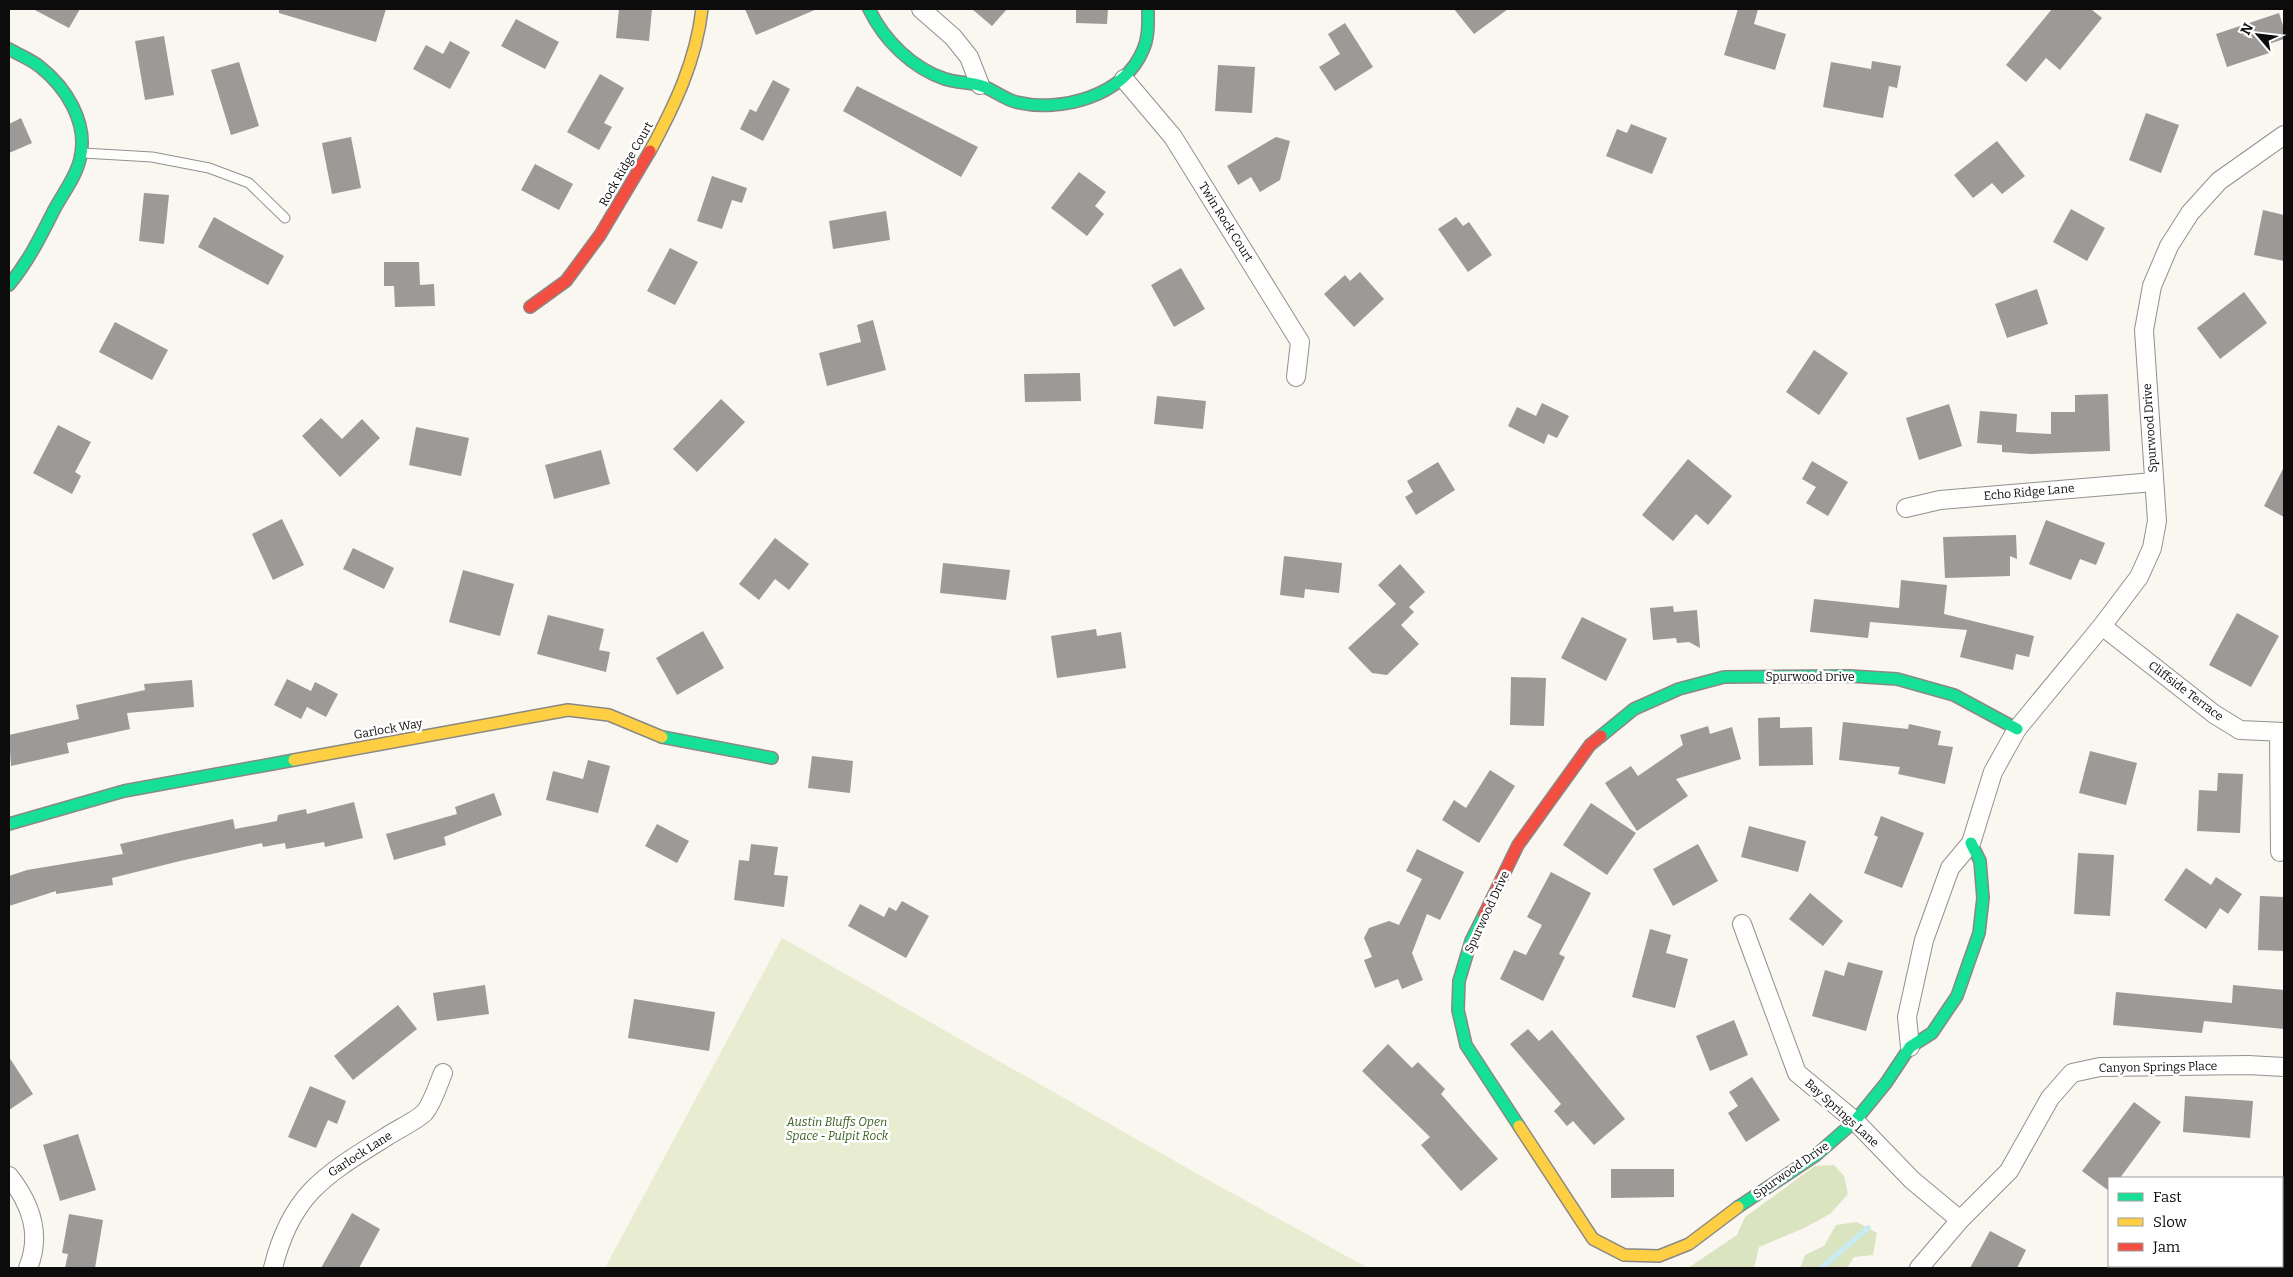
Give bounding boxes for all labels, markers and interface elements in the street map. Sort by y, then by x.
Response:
north arrow [2233,10,2283,60]
text: N [2237,20,2257,38]
street label: Rock Ridge Court [596,119,656,209]
street label: Twin Rock Court [1196,180,1256,265]
street label: Spurwood Drive [2140,383,2160,473]
street label: Echo Ridge Lane [1983,481,2075,503]
street label: Cliffside Terrace [2146,658,2226,724]
street label: Spurwood Drive [1765,670,1855,684]
street label: Garlock Way [352,716,424,742]
street label: Spurwood Drive [1462,869,1512,955]
street label: Canyon Springs Place [2099,1059,2217,1075]
street label: Bay Springs Lane [1802,1076,1882,1150]
park label: Austin Bluffs Open Space - Pulpit Rock [786,1115,889,1143]
street label: Garlock Lane [326,1128,394,1180]
street label: Spurwood Drive [1751,1139,1831,1201]
legend [2108,1177,2283,1267]
text: Fast [2153,1188,2182,1206]
text: Slow [2153,1213,2188,1231]
text: Jam [2152,1238,2181,1256]

